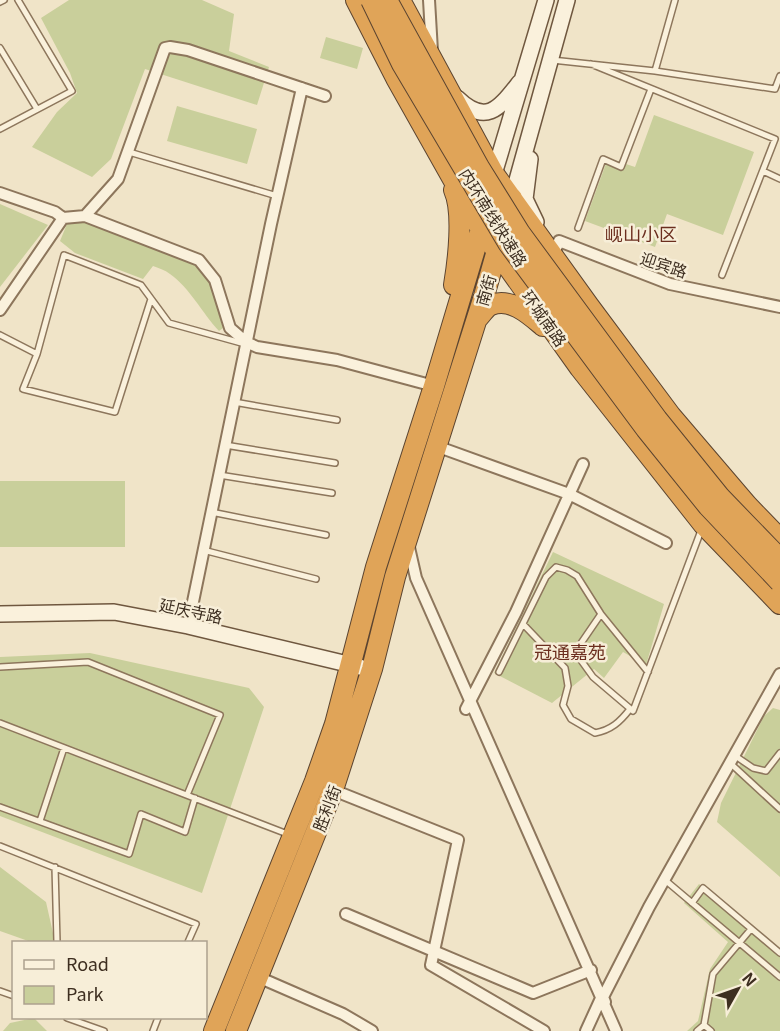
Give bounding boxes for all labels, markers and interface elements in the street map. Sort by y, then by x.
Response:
street label: 内环南线快速路 [454,163,534,271]
district label: 岘山小区 [605,220,677,246]
street label: 迎宾路 [637,245,691,283]
street label: 南街 [469,271,501,309]
street label: 环城南路 [517,285,573,351]
street label: 延庆寺路 [157,592,225,628]
district label: 冠通嘉苑 [534,638,606,664]
street label: 胜利街 [306,781,346,835]
legend [12,941,207,1019]
text: Road [66,950,109,976]
north arrow [708,959,768,1019]
text: N [737,966,763,991]
text: Park [66,980,104,1006]

